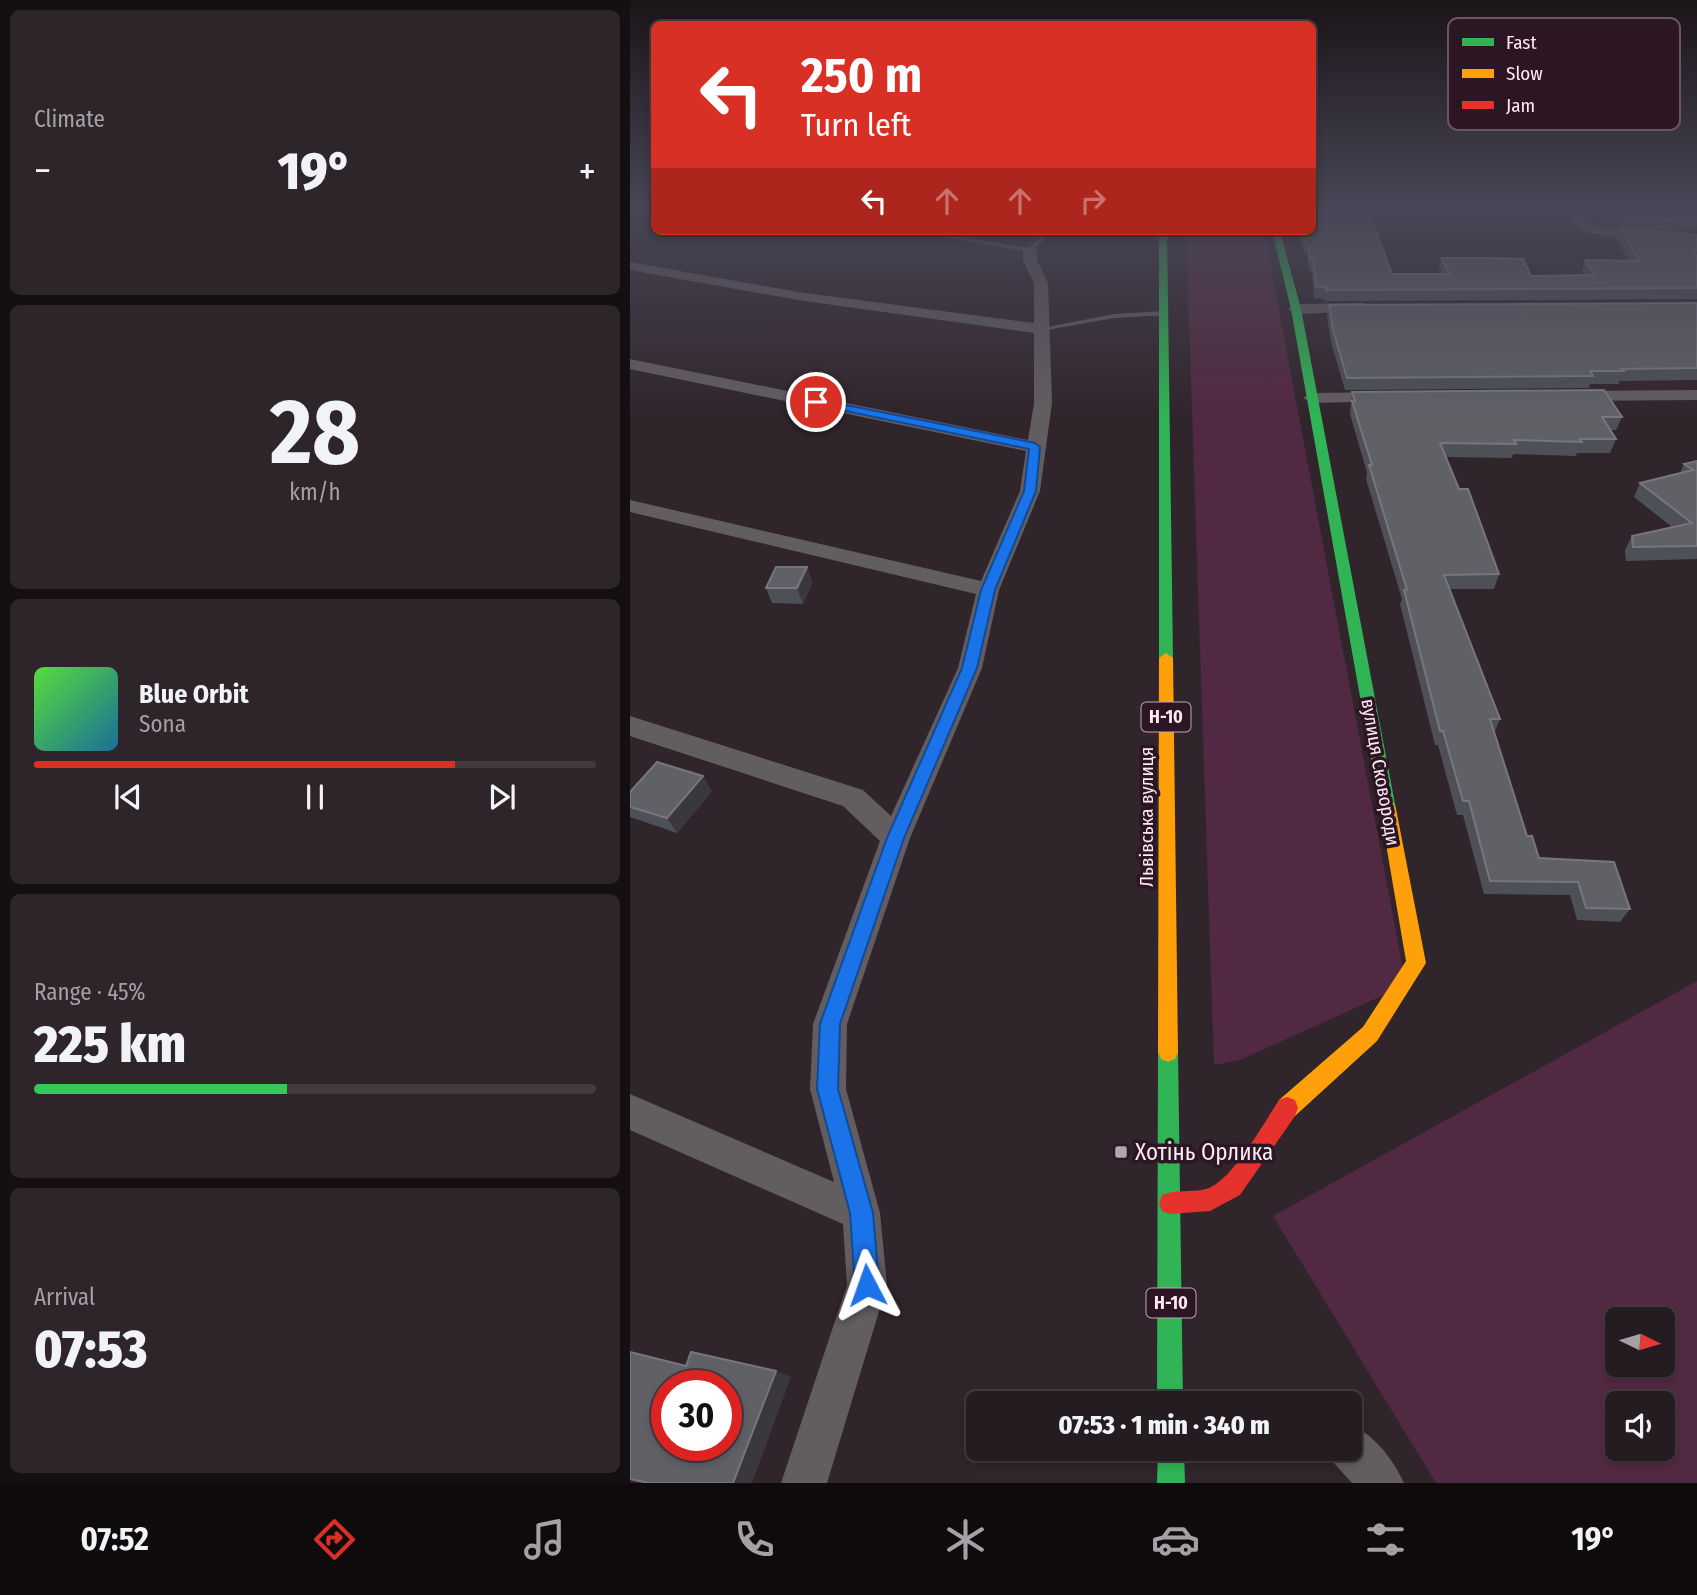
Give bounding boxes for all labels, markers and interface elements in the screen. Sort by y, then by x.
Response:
legend [1448,18,1680,130]
text: Fast [1506,31,1537,54]
text: 250 m [801,46,922,105]
icon: left [686,49,777,140]
text: Slow [1506,62,1543,85]
text: Jam [1506,94,1535,117]
text: Climate [34,105,105,133]
text: Turn left [801,106,911,144]
text: 19° [278,140,352,203]
text: − [34,148,51,194]
text: + [579,148,596,194]
icon: left [855,182,893,220]
icon: ahead [928,182,966,220]
icon: ahead [1001,182,1039,220]
icon: right [1074,182,1112,220]
pin [786,372,846,432]
text: 28 [270,378,360,487]
icon: arrive [797,383,835,421]
text: km/h [289,478,341,506]
text: Blue Orbit [139,679,249,710]
street label: вулиця Сковороди [1356,697,1405,847]
road number: Н-10 [1142,702,1190,732]
text: Sona [139,710,186,738]
street label: Львівська вулиця [1135,747,1158,887]
icon: previous [109,778,147,816]
icon: pause [296,778,334,816]
icon: next [483,778,521,816]
text: Range · 45% [34,978,145,1006]
text: 225 km [34,1013,186,1076]
place label: Хотінь Орлика [1135,1138,1273,1166]
marker: Хотінь Орлика [1113,1144,1129,1160]
position arrow [830,1248,904,1322]
text: Arrival [34,1283,95,1311]
road number: Н-10 [1146,1288,1196,1318]
north arrow [1605,1307,1675,1377]
map controls [1605,1307,1675,1461]
text: 07:53 [34,1318,147,1381]
speed limit sign: 30 [651,1370,742,1461]
button: sound [1605,1391,1675,1461]
text: 07:53 · 1 min · 340 m [1058,1410,1270,1441]
icon: directions [310,1515,359,1564]
icon: music [520,1515,569,1564]
icon: phone [730,1515,779,1564]
icon: climate [941,1515,990,1564]
icon: car [1151,1515,1200,1564]
icon: filters [1361,1515,1410,1564]
text: 07:52 [81,1520,149,1558]
text: 19° [1571,1520,1616,1558]

